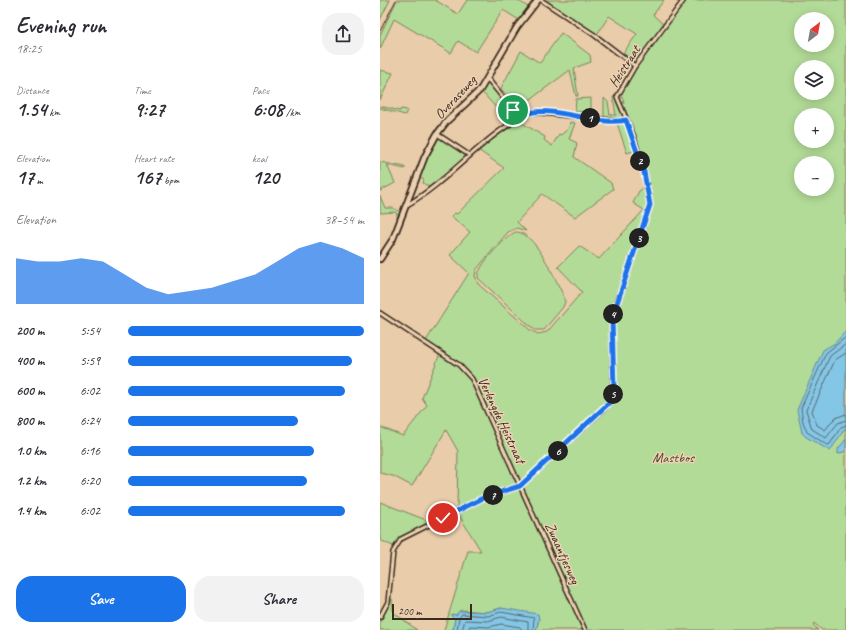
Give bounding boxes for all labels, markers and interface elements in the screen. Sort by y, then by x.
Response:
text: Evening run [16,12,106,40]
north arrow [794,12,834,52]
map controls [794,12,834,196]
button: share [322,13,364,55]
text: 18:25 [16,41,42,57]
street label: Heistraat [605,41,645,90]
button: layers [794,60,834,100]
street label: Overaseweg [431,71,480,123]
text: Distance [16,83,49,97]
text: Time [134,83,151,97]
text: Pace [252,83,269,97]
pin [496,93,530,127]
text: 1.54 [16,97,47,122]
text: 9:27 [134,97,165,122]
text: 6:08 [252,97,283,122]
icon: arrive [502,99,524,121]
text: km [47,105,60,119]
text: /km [283,105,300,119]
pin: 1 [580,108,600,128]
button: + [794,108,834,148]
text: 1 [588,111,592,125]
text: Elevation [16,151,50,165]
text: Heart rate [134,151,174,165]
text: kcal [252,151,267,165]
pin: 2 [630,151,650,171]
text: 2 [638,154,642,168]
button: − [794,156,834,196]
text: 17 [16,165,34,190]
text: 167 [134,165,161,190]
text: 120 [252,165,279,190]
text: m [34,173,43,187]
text: bpm [161,173,179,187]
text: Elevation [16,212,56,228]
text: 38–54 m [324,212,364,228]
pin: 3 [629,228,649,248]
text: 3 [637,231,641,245]
pin: 4 [603,304,623,324]
text: 4 [611,307,615,321]
text: 200 m [16,323,44,339]
text: 5:54 [80,323,100,339]
text: 400 m [16,353,44,369]
text: 5:59 [80,353,100,369]
street label: Verlengde Heistraat [474,374,530,468]
text: 600 m [16,383,44,399]
text: 6:02 [80,383,100,399]
pin: 5 [603,384,623,404]
text: 5 [611,387,615,401]
text: 800 m [16,413,44,429]
text: 6:24 [80,413,100,429]
pin: 6 [548,441,568,461]
text: 1.0 km [16,443,46,459]
text: 6:16 [80,443,100,459]
text: 6 [555,444,561,458]
park label: Mastbos [652,449,695,466]
text: 1.2 km [16,473,46,489]
text: 6:20 [80,473,100,489]
pin: 7 [483,485,503,505]
text: 7 [491,488,495,502]
pin [426,501,460,535]
text: 1.4 km [16,503,46,519]
text: 6:02 [80,503,100,519]
icon: check [432,507,454,529]
street label: Zwaantjesweg [541,520,584,588]
button: Save [16,576,186,622]
button: Share [194,576,364,622]
scale bar [392,602,472,621]
text: 200 m [398,604,422,618]

